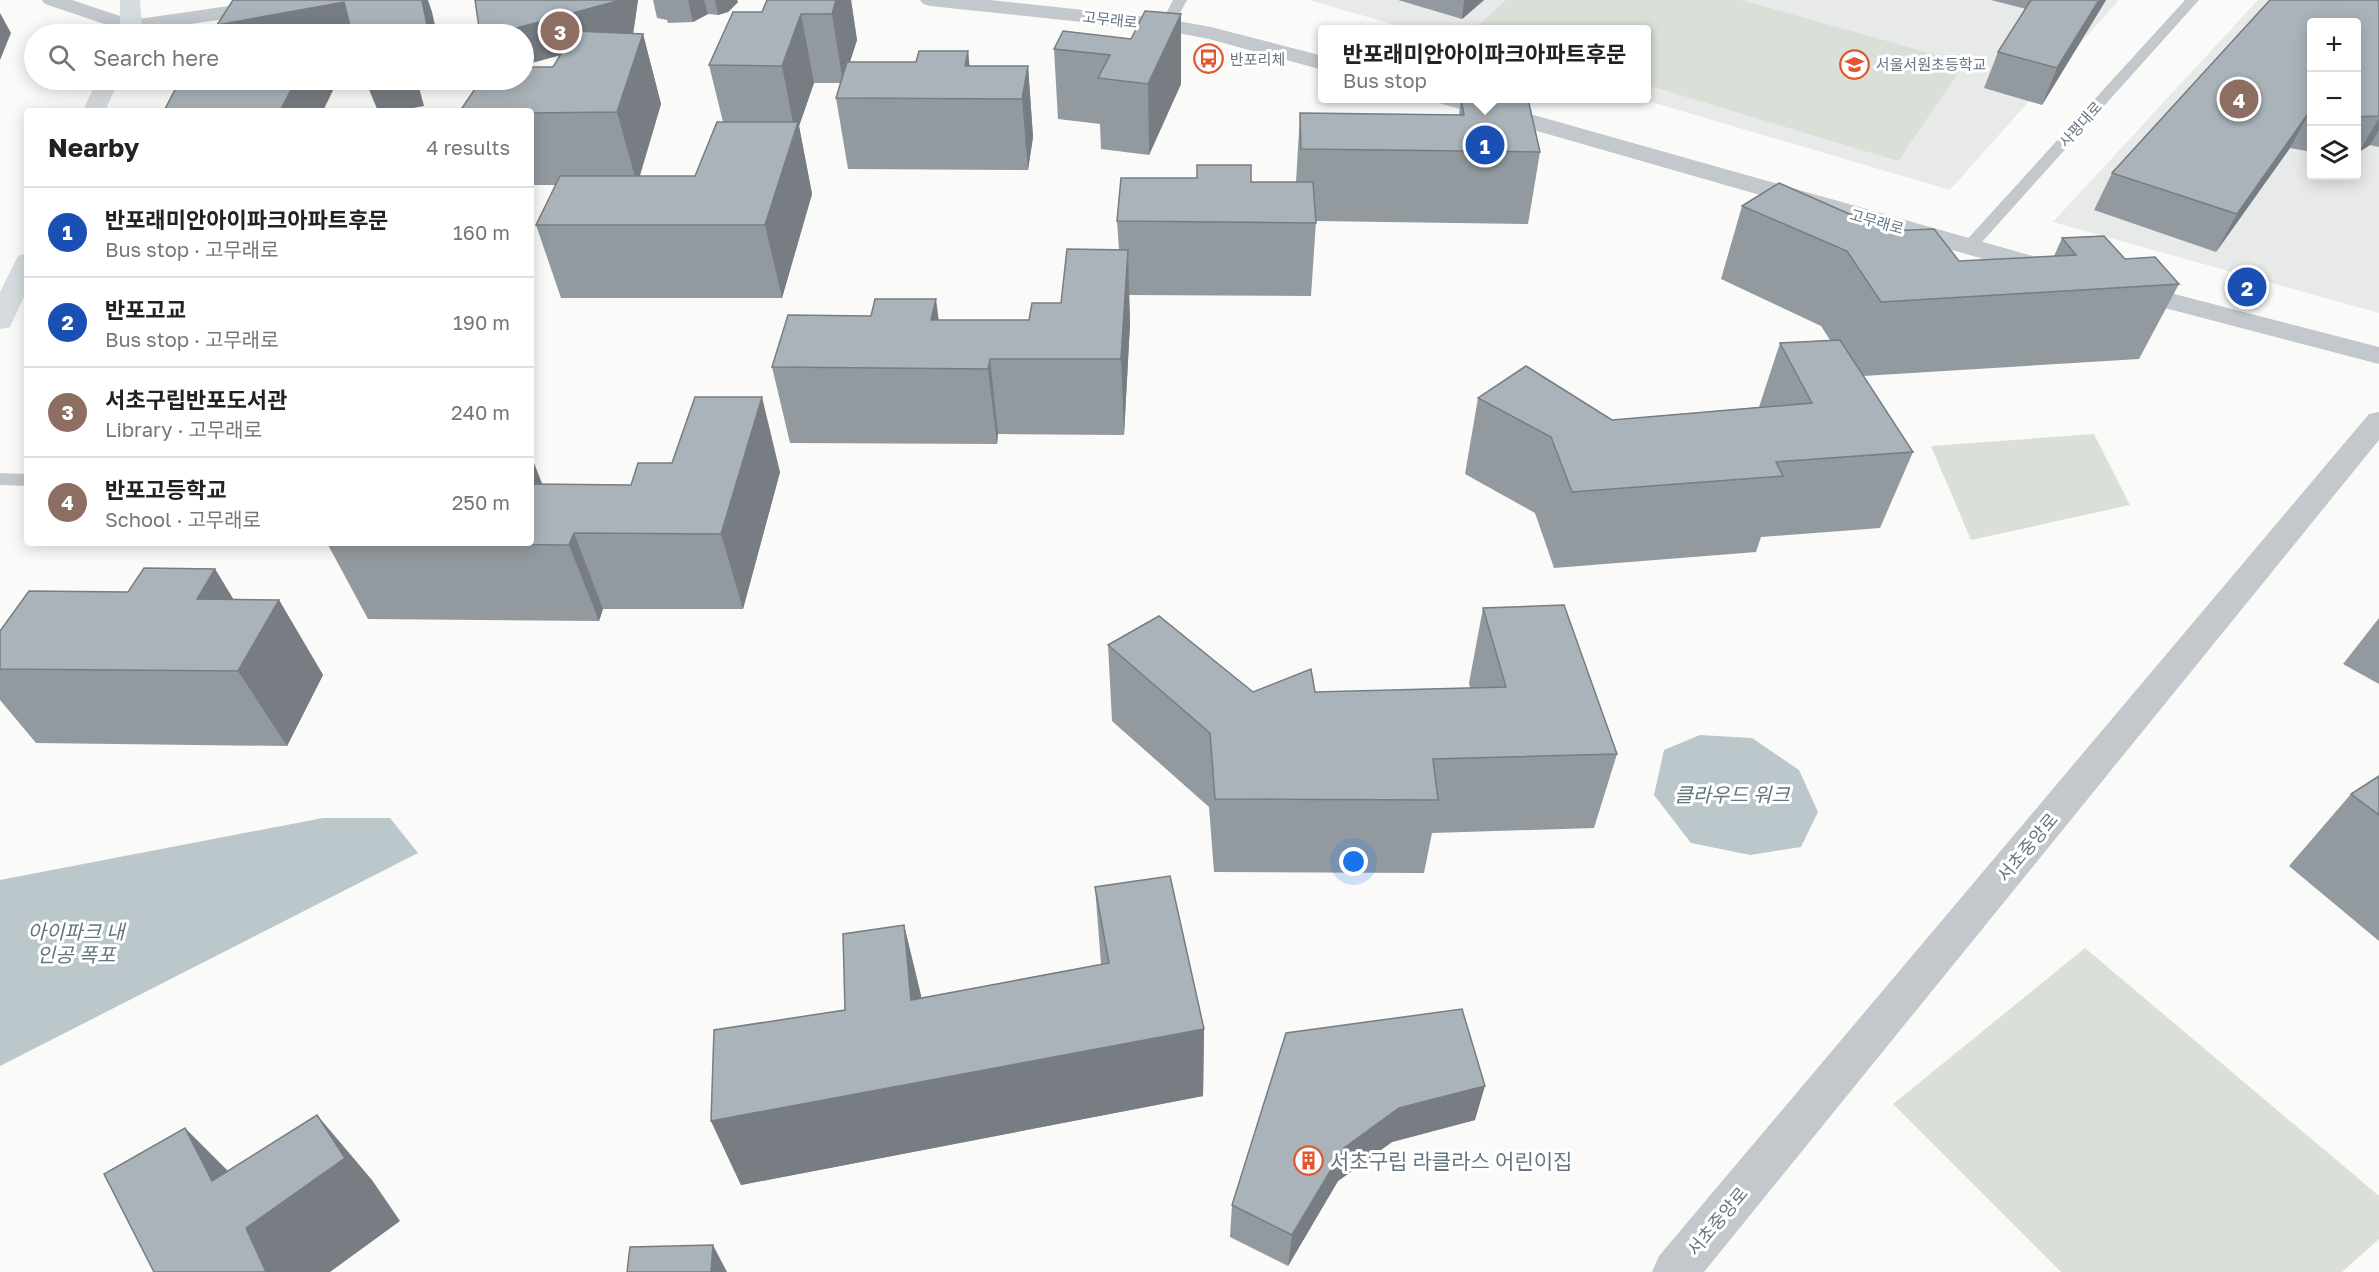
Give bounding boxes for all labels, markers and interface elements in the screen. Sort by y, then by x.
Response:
street label: 고무래로 [1082,7,1138,31]
pin: 3 [540,9,580,54]
map controls [2307,18,2361,180]
button: + [2307,18,2361,72]
search box [24,24,534,90]
popup [1318,25,1651,103]
text: 반포래미안아이파크아파트후문 [1343,40,1626,67]
icon: search [45,41,78,74]
bus stop icon: 반포리체 [1193,43,1225,75]
text: Search here [93,44,219,71]
school or university icon: 서울서원초등학교 [1839,48,1871,80]
place label: 반포리체 [1230,50,1285,68]
place label: 서울서원초등학교 [1876,55,1986,73]
text: Bus stop [1343,68,1427,92]
button: − [2307,72,2361,126]
pin: 4 [2220,76,2258,122]
street label: 사평대로 [2055,97,2105,151]
pin: 1 [1466,122,1504,168]
button: layers [2307,126,2361,180]
text: Nearby [48,132,139,163]
text: 4 results [426,135,510,159]
street label: 고무래로 [1848,205,1906,237]
text: 반포래미안아이파크아파트후문 [105,206,388,233]
text: 1 [62,220,73,244]
text: 160 m [453,220,510,244]
text: Bus stop · 고무래로 [105,237,279,261]
pin: 2 [2228,264,2266,310]
text: 반포고교 [105,296,186,323]
text: 2 [61,310,74,334]
text: 190 m [453,310,510,334]
text: Bus stop · 고무래로 [105,327,279,351]
text: 서초구립반포도서관 [105,386,287,413]
text: 3 [61,400,74,424]
text: 240 m [451,400,510,424]
text: Library · 고무래로 [105,417,262,441]
text: 반포고등학교 [105,476,226,503]
text: 4 [61,490,74,514]
text: 250 m [452,490,510,514]
text: School · 고무래로 [105,507,261,531]
water label: 클라우드 워크 [1674,782,1791,806]
street label: 서초중앙로 [1992,808,2062,886]
your location [1339,847,1368,876]
water label: 아이파크 내 인공 폭포 [28,919,127,966]
building icon: 서초구립 라클라스 어린이집 [1293,1145,1325,1177]
place label: 서초구립 라클라스 어린이집 [1330,1148,1572,1174]
street label: 서초중앙로 [1682,1182,1752,1260]

